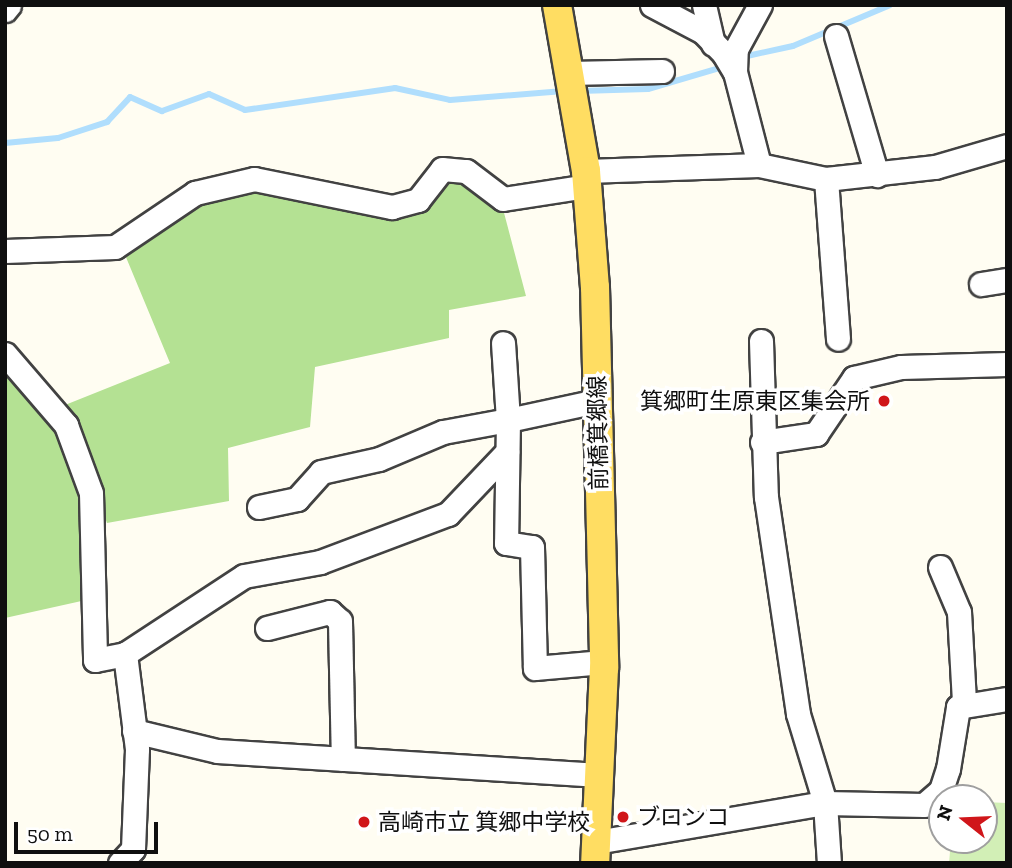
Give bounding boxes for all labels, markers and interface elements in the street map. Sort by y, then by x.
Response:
street label: 前橋箕郷線 [583,375,613,491]
place label: 箕郷町生原東区集会所 [640,387,870,415]
marker: 箕郷町生原東区集会所 [876,393,892,409]
north arrow [928,784,998,854]
place label: ブロンコ [637,803,729,831]
text: N [931,803,958,823]
scale bar [18,808,161,852]
place label: 高崎市立 箕郷中学校 [378,808,590,836]
marker: ブロンコ [615,809,631,825]
marker: 高崎市立 箕郷中学校 [356,814,372,830]
text: 50 m [27,821,73,846]

